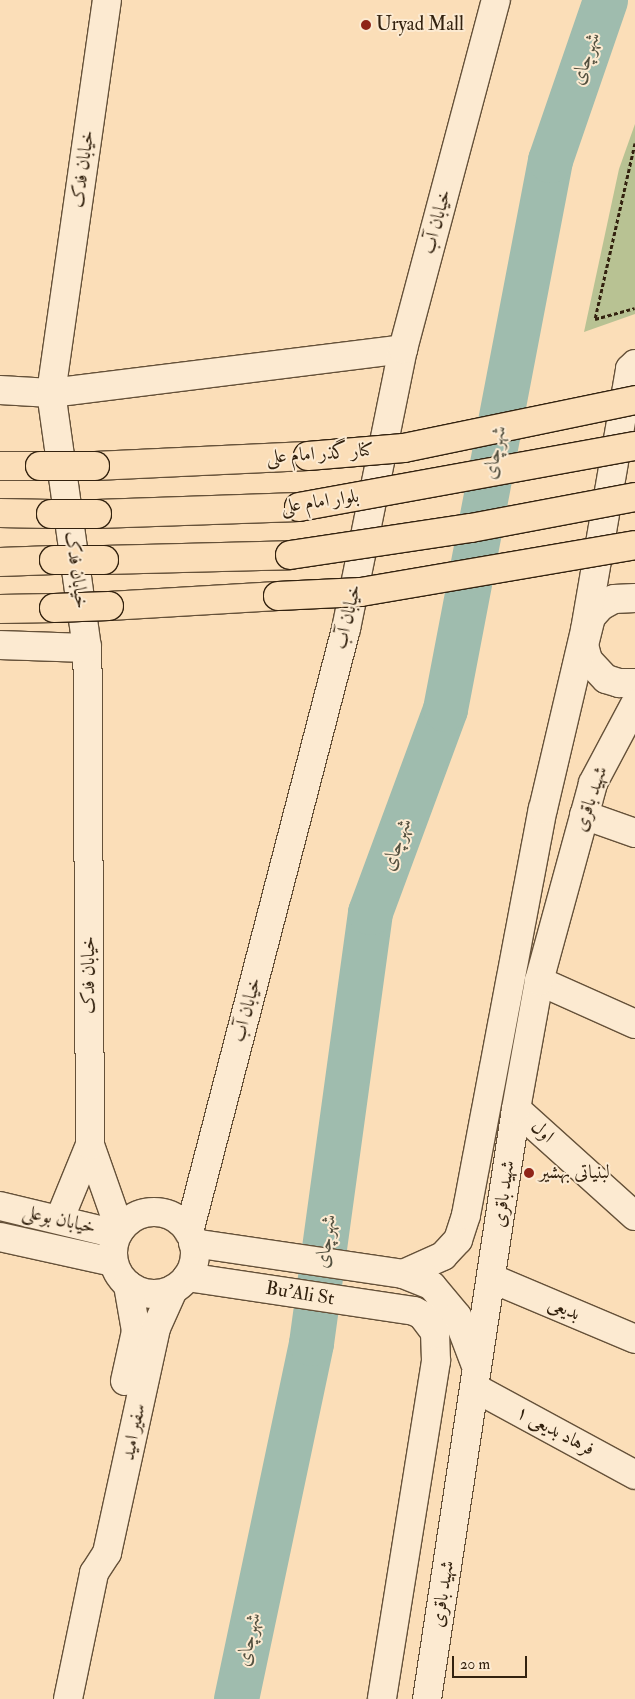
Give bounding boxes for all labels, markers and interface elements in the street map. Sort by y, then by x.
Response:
place label: Uryad Mall [376,14,464,36]
marker: Uryad Mall [360,19,372,31]
water label: شهرچای [565,28,605,88]
street label: خیابان فدک [66,129,100,209]
street label: خیابان آب [417,187,457,257]
water label: شهرچای [477,423,511,481]
street label: کنار گذر امام علی [266,439,374,469]
street label: بلوار امام علی [279,485,361,519]
street label: خیابان فدک [59,530,93,610]
street label: خیابان آب [329,582,367,652]
street label: شهید باقری [569,763,613,835]
water label: شهرچای [375,814,417,874]
street label: خیابان فدک [78,936,100,1014]
street label: خیابان آب [227,975,267,1045]
street label: اول [526,1116,558,1148]
street label: شهید باقری [488,1159,520,1229]
place label: لبنیاتی بهشیر [539,1162,610,1184]
marker: لبنیاتی بهشیر [523,1167,535,1179]
street label: خیابان بوعلی [20,1201,98,1239]
water label: شهرچای [309,1212,341,1270]
street label: Bu'Ali St [264,1277,336,1311]
street label: بدیعی [544,1292,584,1326]
street label: فرهاد بدیعی ۱ [512,1401,598,1461]
street label: سفیر امید [117,1402,151,1462]
street label: شهید باقری [426,1559,460,1629]
water label: شهرچای [231,1610,265,1668]
scale bar [455,1646,530,1678]
text: 20 m [460,1655,490,1674]

